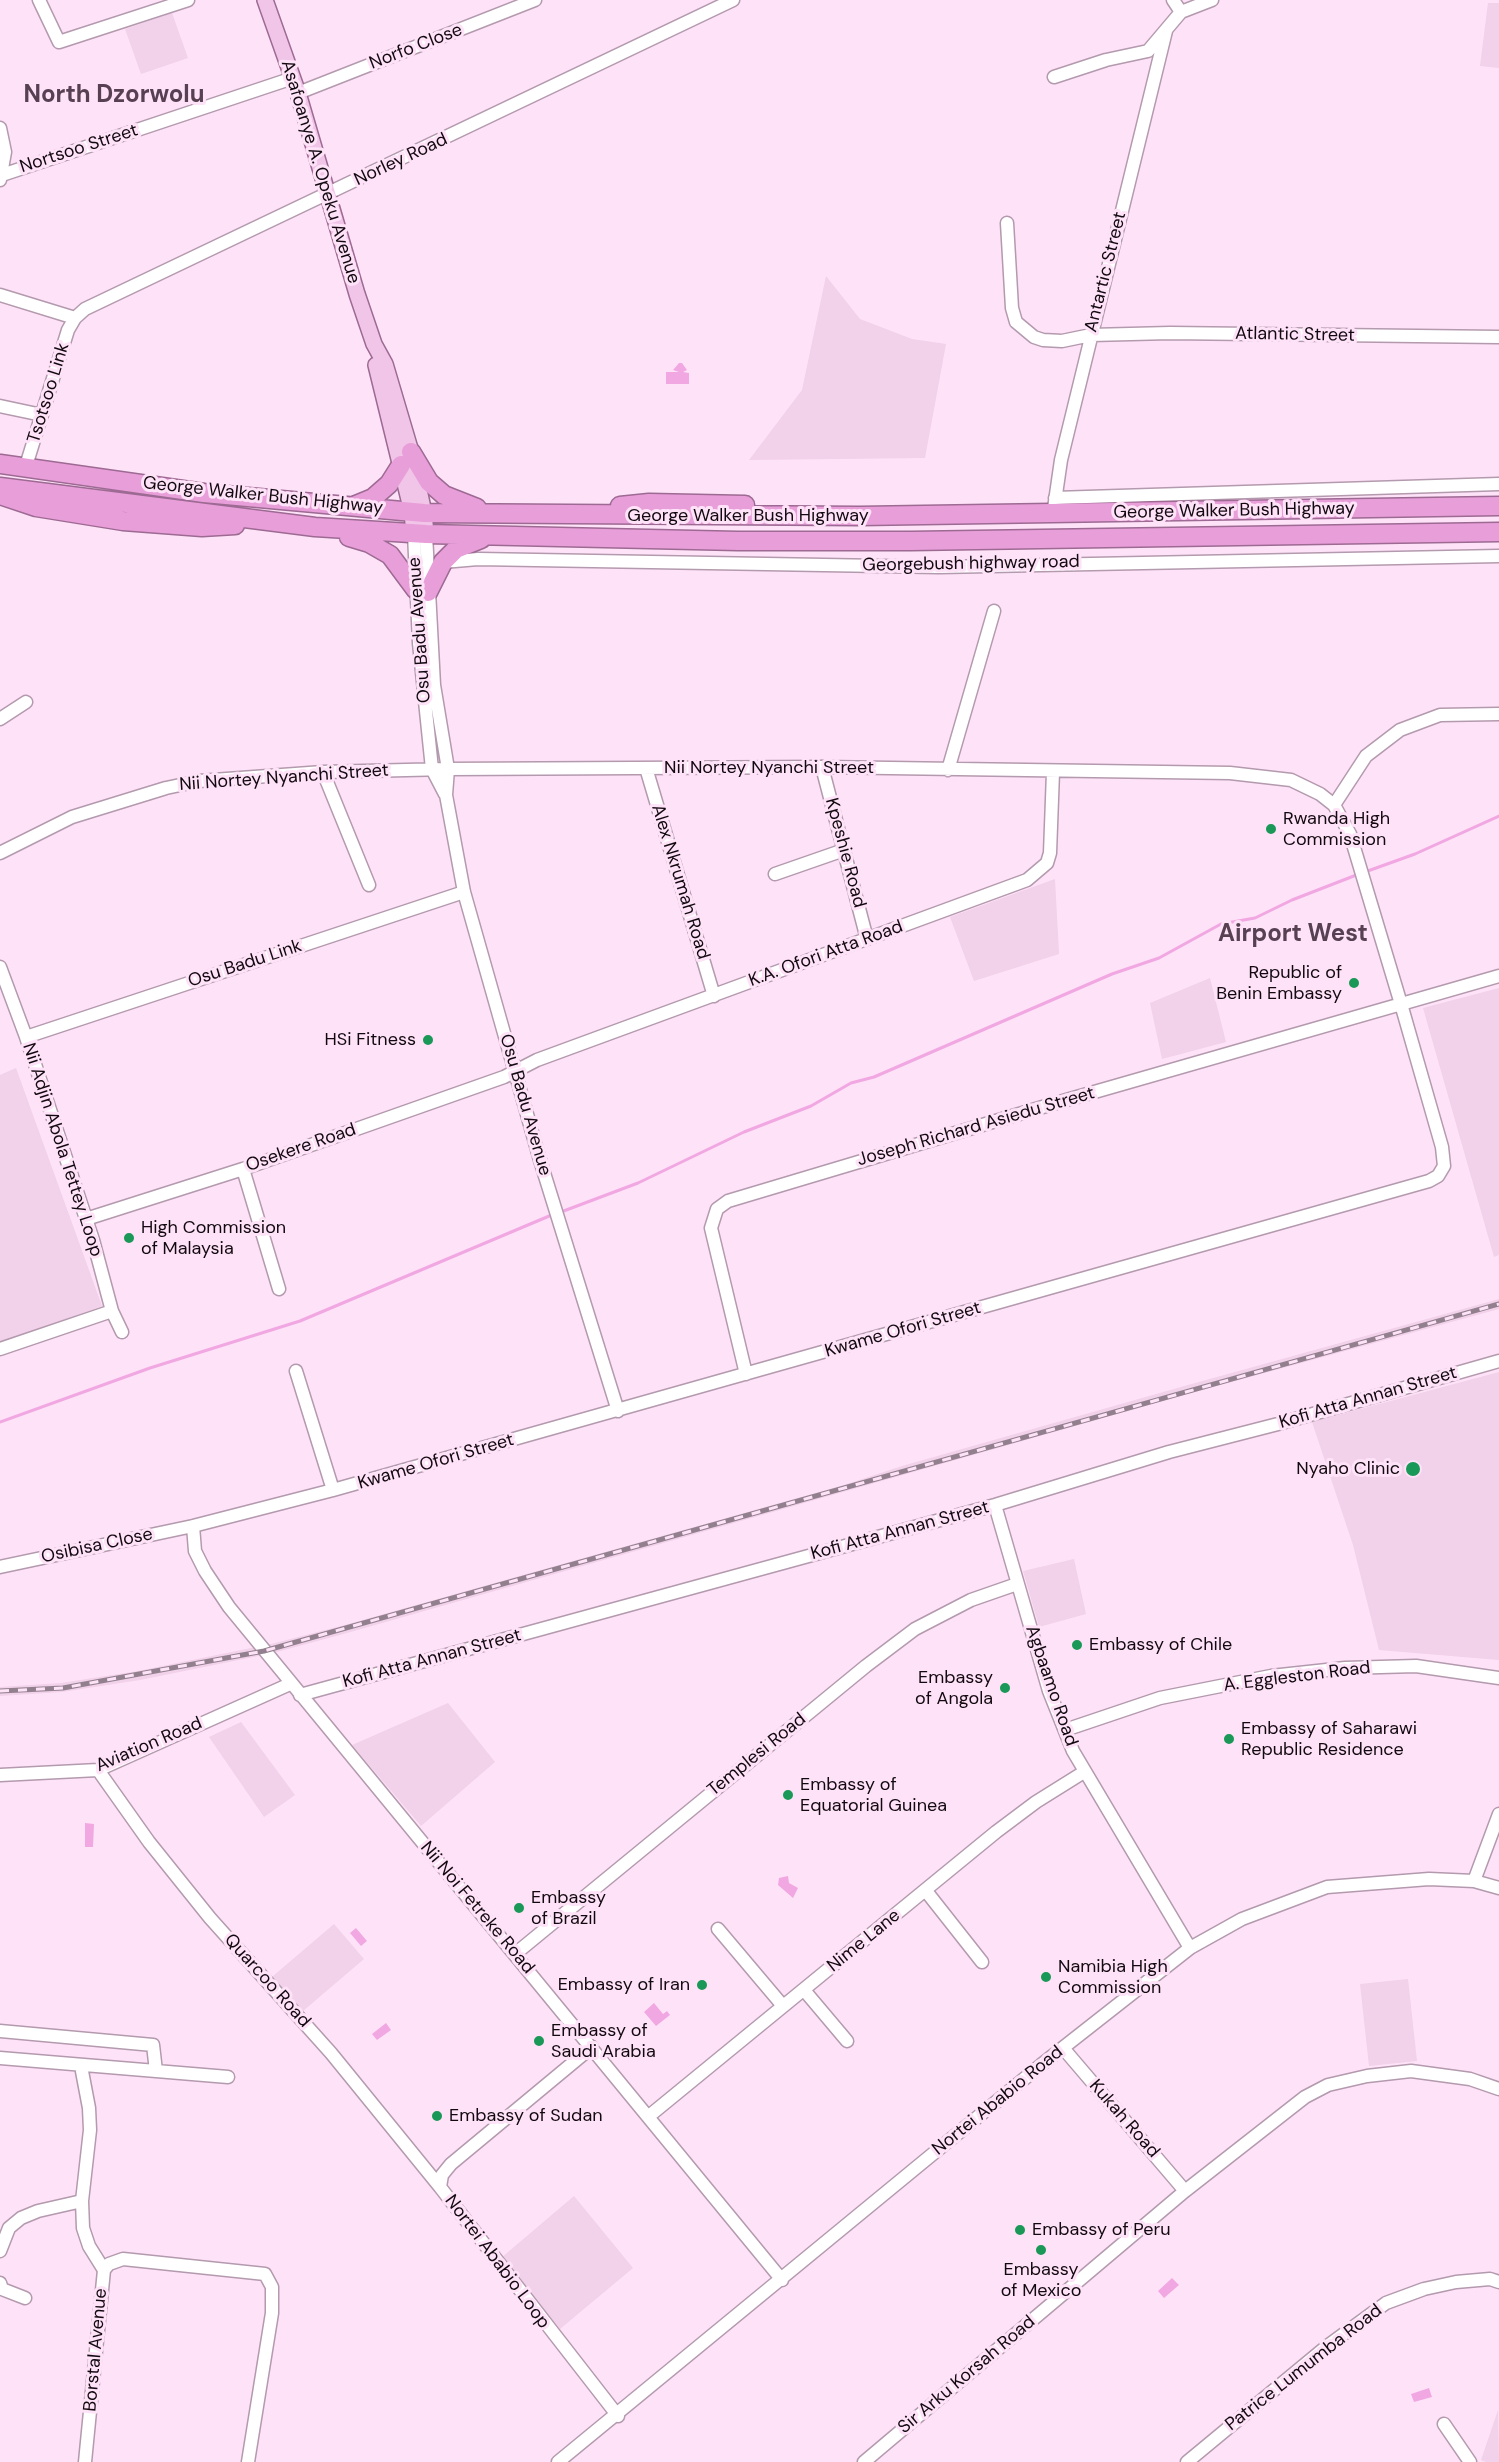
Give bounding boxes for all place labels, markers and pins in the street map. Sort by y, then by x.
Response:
place label: Rwanda High Commission [1283,808,1390,850]
marker: Rwanda High Commission [1264,822,1278,836]
place label: Republic of Benin Embassy [1216,962,1342,1004]
marker: Republic of Benin Embassy [1347,976,1361,990]
place label: HSi Fitness [325,1029,416,1051]
marker: HSi Fitness [421,1033,435,1047]
place label: High Commission of Malaysia [141,1217,286,1260]
marker: High Commission of Malaysia [122,1231,136,1245]
place label: Nyaho Clinic [1296,1458,1400,1480]
marker: Nyaho Clinic [1404,1460,1422,1478]
place label: Embassy of Chile [1089,1634,1232,1656]
marker: Embassy of Chile [1070,1638,1084,1652]
place label: Embassy of Angola [915,1667,993,1710]
marker: Embassy of Angola [998,1681,1012,1695]
place label: Embassy of Saharawi Republic Residence [1241,1718,1417,1760]
marker: Embassy of Saharawi Republic Residence [1222,1732,1236,1746]
place label: Embassy of Equatorial Guinea [800,1774,947,1816]
marker: Embassy of Equatorial Guinea [781,1788,795,1802]
place label: Embassy of Brazil [531,1887,606,1930]
marker: Embassy of Brazil [512,1901,526,1915]
place label: Namibia High Commission [1058,1956,1168,1998]
marker: Namibia High Commission [1039,1970,1053,1984]
place label: Embassy of Iran [558,1974,690,1996]
marker: Embassy of Iran [695,1978,709,1992]
place label: Embassy of Saudi Arabia [551,2020,656,2062]
marker: Embassy of Saudi Arabia [532,2034,546,2048]
place label: Embassy of Sudan [449,2105,603,2127]
marker: Embassy of Sudan [430,2109,444,2123]
place label: Embassy of Peru [1032,2219,1170,2241]
marker: Embassy of Peru [1013,2223,1027,2237]
marker: Embassy of Mexico [1034,2243,1048,2257]
place label: Embassy of Mexico [1001,2259,1081,2302]

